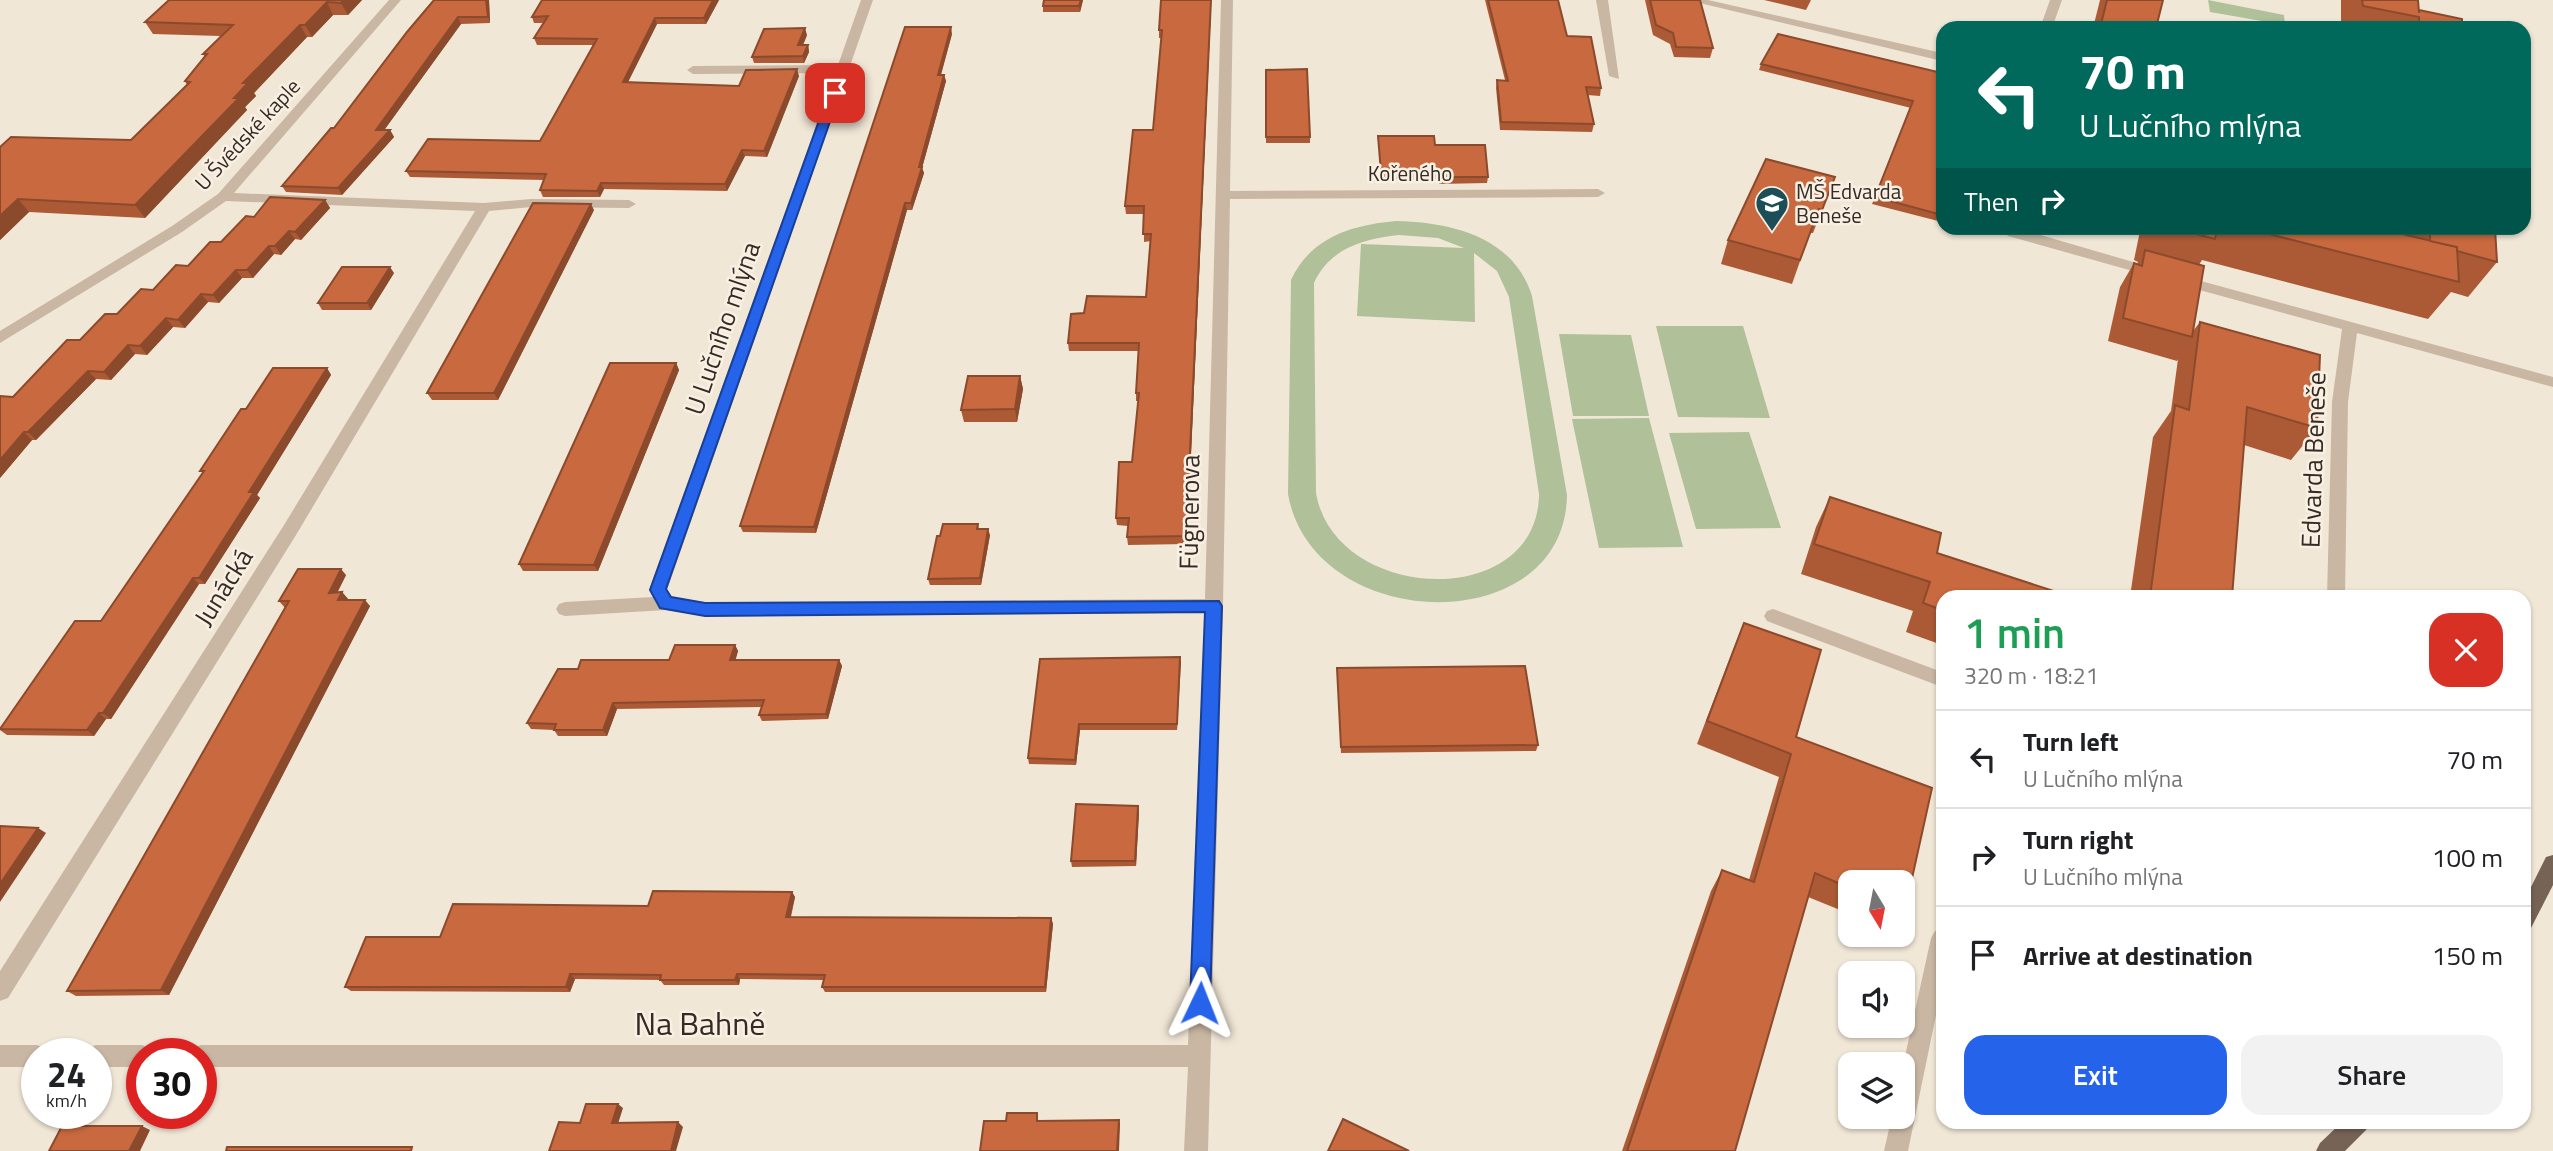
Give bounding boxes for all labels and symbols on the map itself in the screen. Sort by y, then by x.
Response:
pin [805,63,865,123]
street label: U Švédské kaple [187,71,307,197]
street label: Kořeného [1368,157,1452,189]
place label: MŠ Edvarda Beneše [1796,175,1902,231]
school or university icon: MŠ Edvarda Beneše [1753,184,1791,233]
street label: U Lučního mlýna [674,236,770,420]
street label: Edvarda Beneše [2290,371,2336,549]
street label: Fügnerova [1168,454,1210,570]
street label: Junácká [184,541,262,633]
north arrow [1838,870,1914,947]
position arrow [1163,966,1237,1040]
street label: Na Bahně [635,999,765,1047]
speed limit sign: 30 [126,1038,217,1129]

